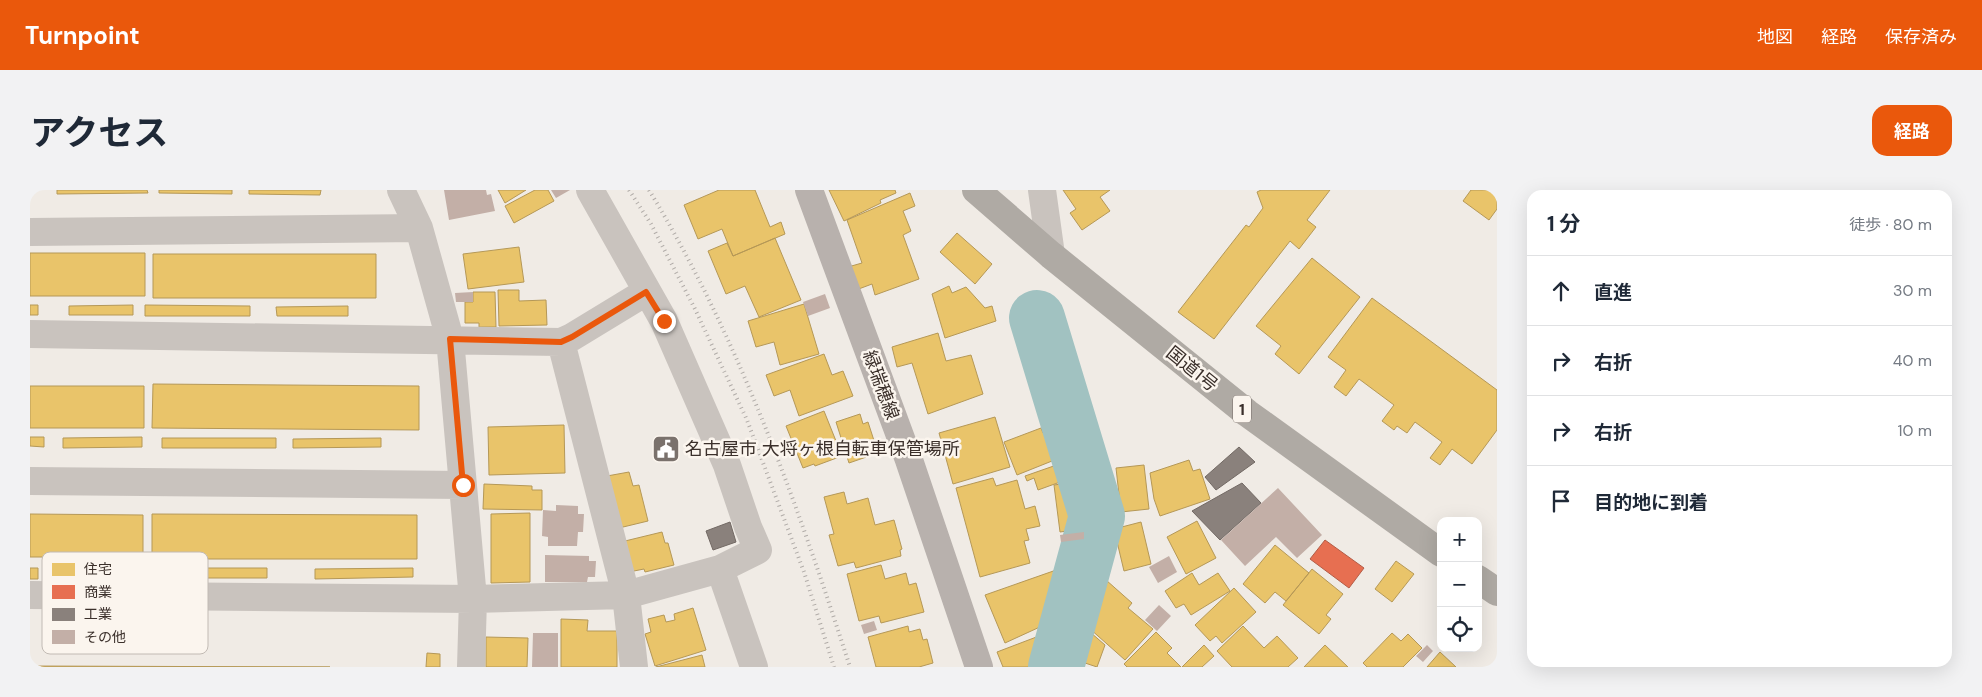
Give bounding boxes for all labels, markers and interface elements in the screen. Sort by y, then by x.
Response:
text: Turnpoint [25,20,140,51]
text: 地図 [1757,25,1793,49]
text: 経路 [1821,25,1857,49]
text: 保存済み [1885,25,1957,49]
button: 経路 [1872,105,1952,156]
text: アクセス [30,110,168,156]
text: 1 分 [1547,210,1581,238]
text: 徒歩 · 80 m [1849,214,1932,235]
icon: ahead [1547,277,1575,305]
text: 直進 [1594,280,1632,305]
text: 30 m [1893,280,1932,301]
route end [653,310,676,333]
street label: 国道1号 [1161,341,1223,397]
street label: 緑瑞穂線 [857,347,905,423]
icon: right [1547,347,1575,375]
text: 右折 [1594,350,1632,375]
text: 40 m [1893,350,1932,371]
road number: 1 [1233,395,1251,422]
icon: right [1547,417,1575,445]
text: 右折 [1594,420,1632,445]
text: 10 m [1898,420,1932,441]
public building icon: 名古屋市 大将ヶ根自転車保管場所 [651,434,681,464]
place label: 名古屋市 大将ヶ根自転車保管場所 [685,437,960,461]
route start [452,474,475,497]
icon: arrive [1547,487,1575,515]
text: 目的地に到着 [1594,490,1708,515]
map controls [1437,517,1482,652]
button: + [1437,517,1482,562]
legend [42,552,208,654]
text: 住宅 [84,560,112,578]
button: − [1437,562,1482,607]
text: 商業 [84,583,112,601]
text: 工業 [84,605,112,623]
button: locate [1437,607,1482,652]
text: その他 [84,628,126,646]

